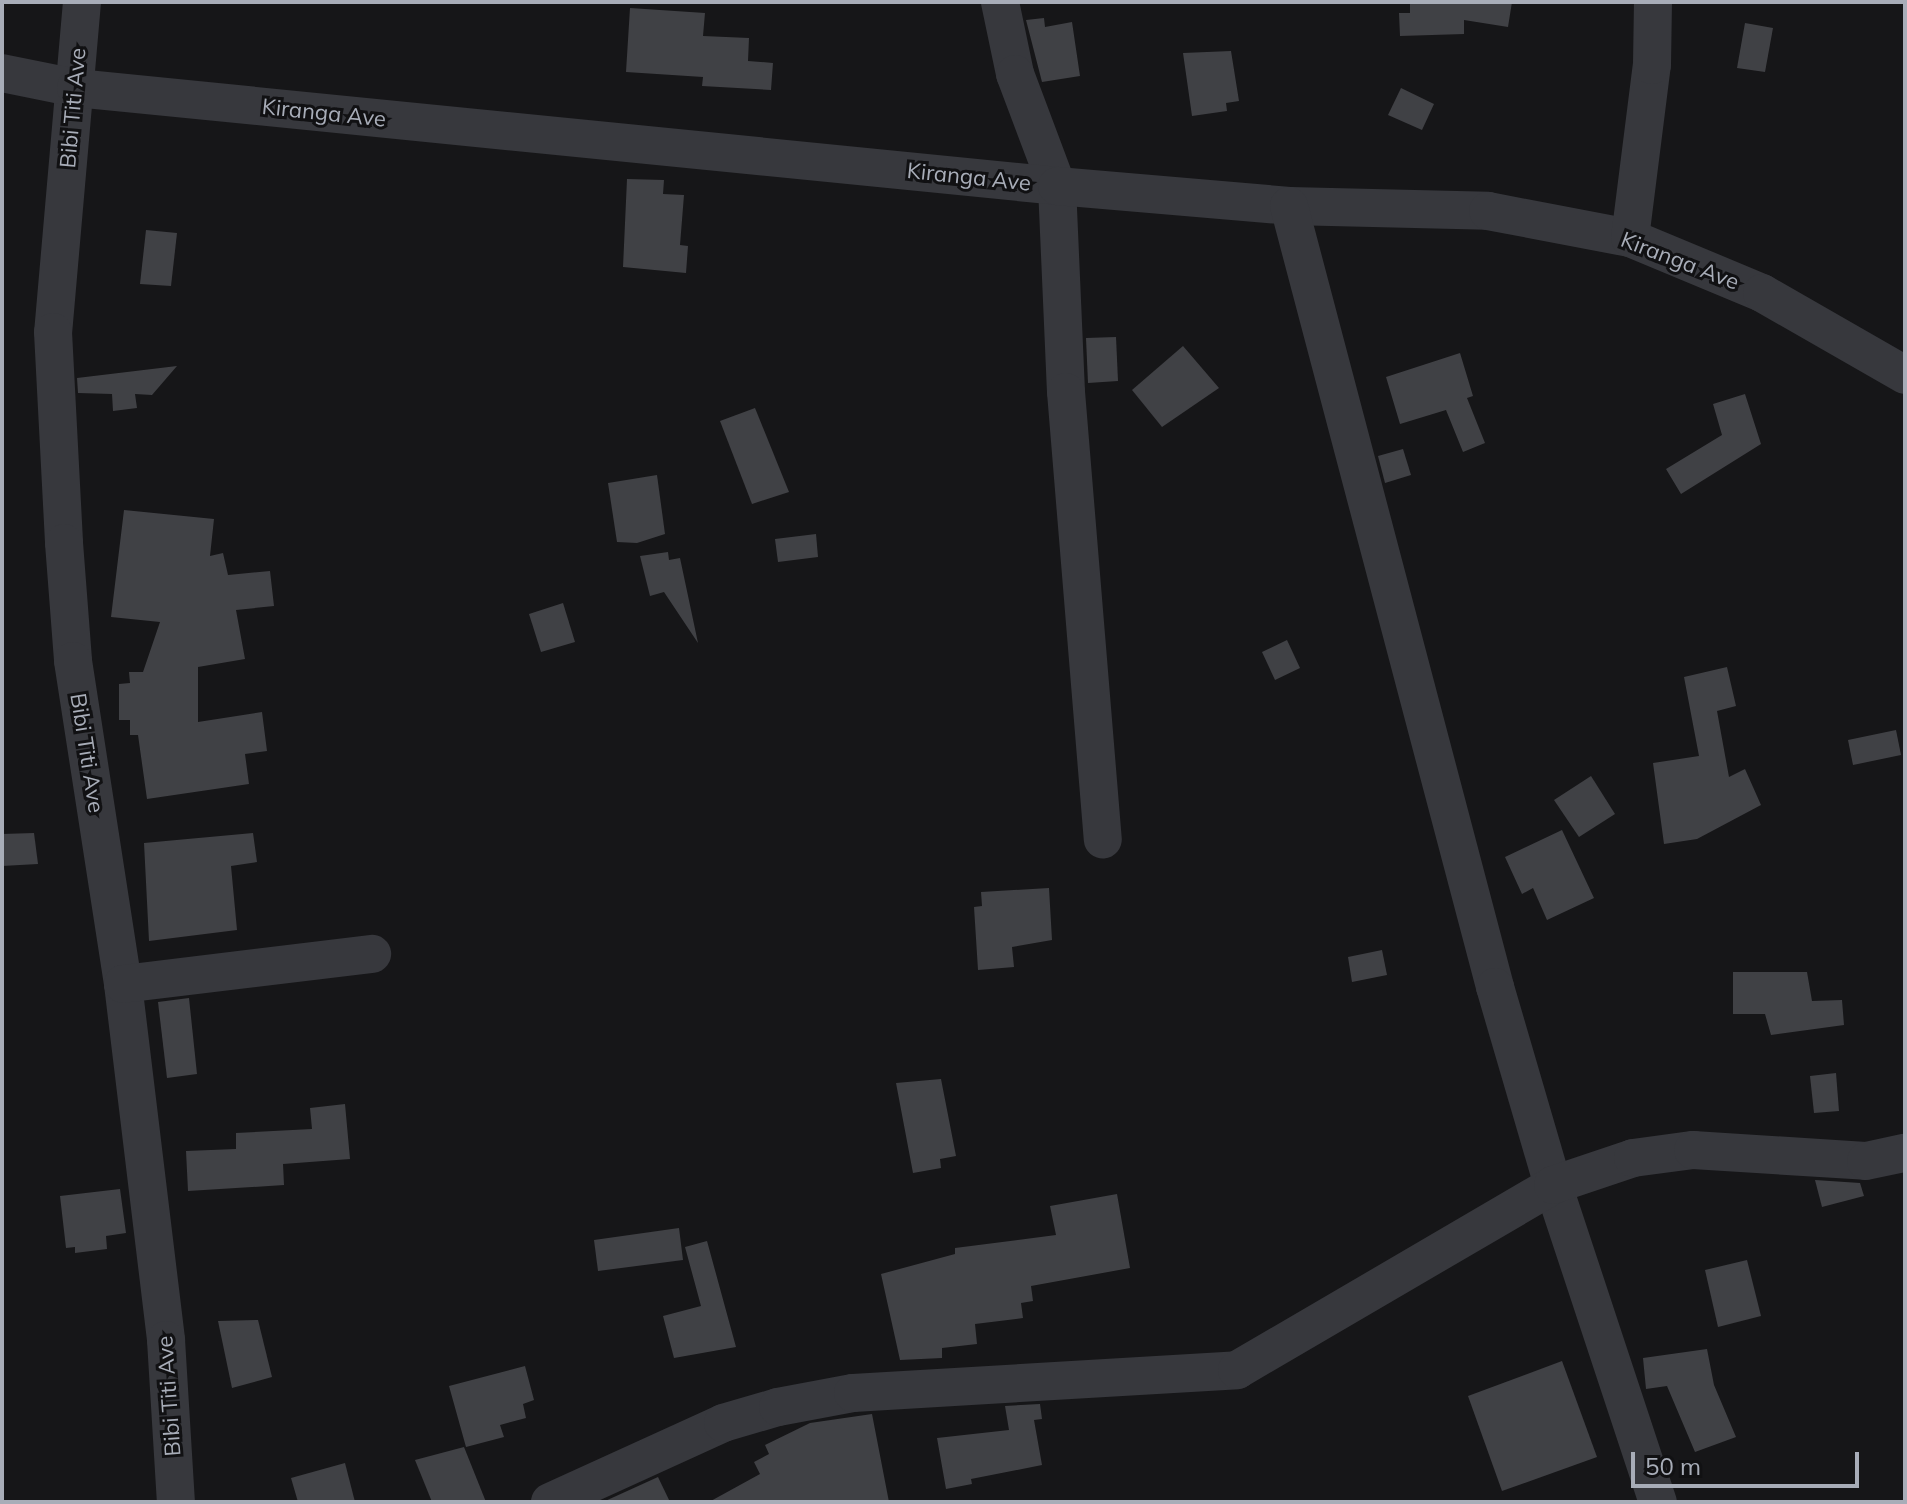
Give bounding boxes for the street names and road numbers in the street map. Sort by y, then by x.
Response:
street label: Bibi Titi Ave [55,47,91,169]
street label: Kiranga Ave [261,93,387,133]
street label: Kiranga Ave [906,157,1032,197]
street label: Kiranga Ave [1617,226,1743,296]
street label: Bibi Titi Ave [65,691,109,815]
street label: Bibi Titi Ave [152,1335,186,1457]

